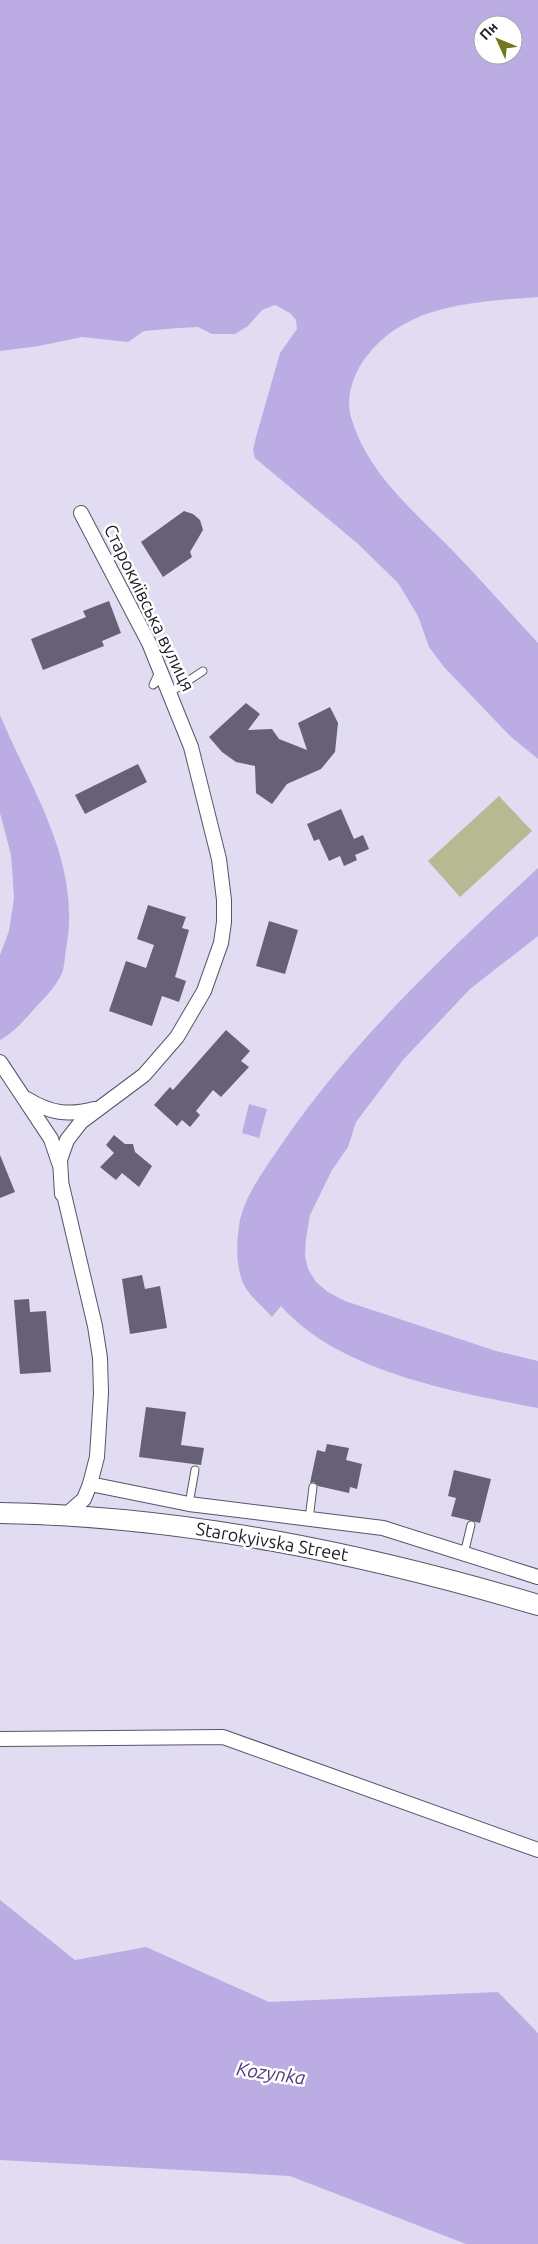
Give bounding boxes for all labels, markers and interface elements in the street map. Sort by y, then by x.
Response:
north arrow [473,15,523,65]
text: Пн [477,19,501,43]
street label: Старокиївська вулиця [101,521,199,694]
street label: Starokyivska Street [194,1518,350,1564]
water label: Kozynka [235,2057,307,2089]

